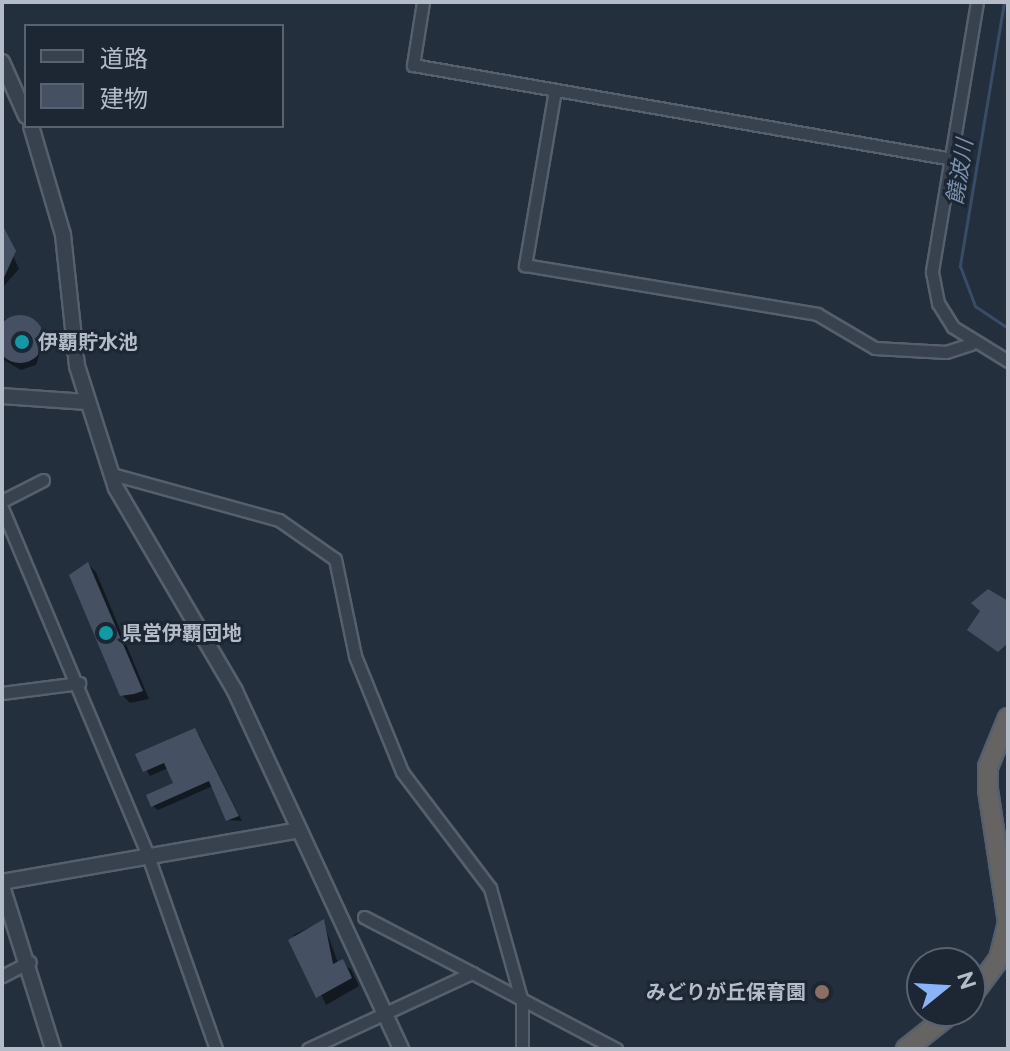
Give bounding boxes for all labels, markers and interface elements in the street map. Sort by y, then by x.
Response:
legend [24,24,284,128]
text: 道路 [100,44,148,73]
text: 建物 [100,84,148,113]
water label: 饒波川 [942,137,978,207]
place label: 伊覇貯水池 [38,330,138,354]
marker: 伊覇貯水池 [13,333,31,351]
place label: 県営伊覇団地 [122,621,242,645]
marker: 県営伊覇団地 [97,624,115,642]
north arrow [906,947,986,1027]
text: N [952,968,982,992]
place label: みどりが丘保育園 [646,980,806,1004]
marker: みどりが丘保育園 [813,983,831,1001]

